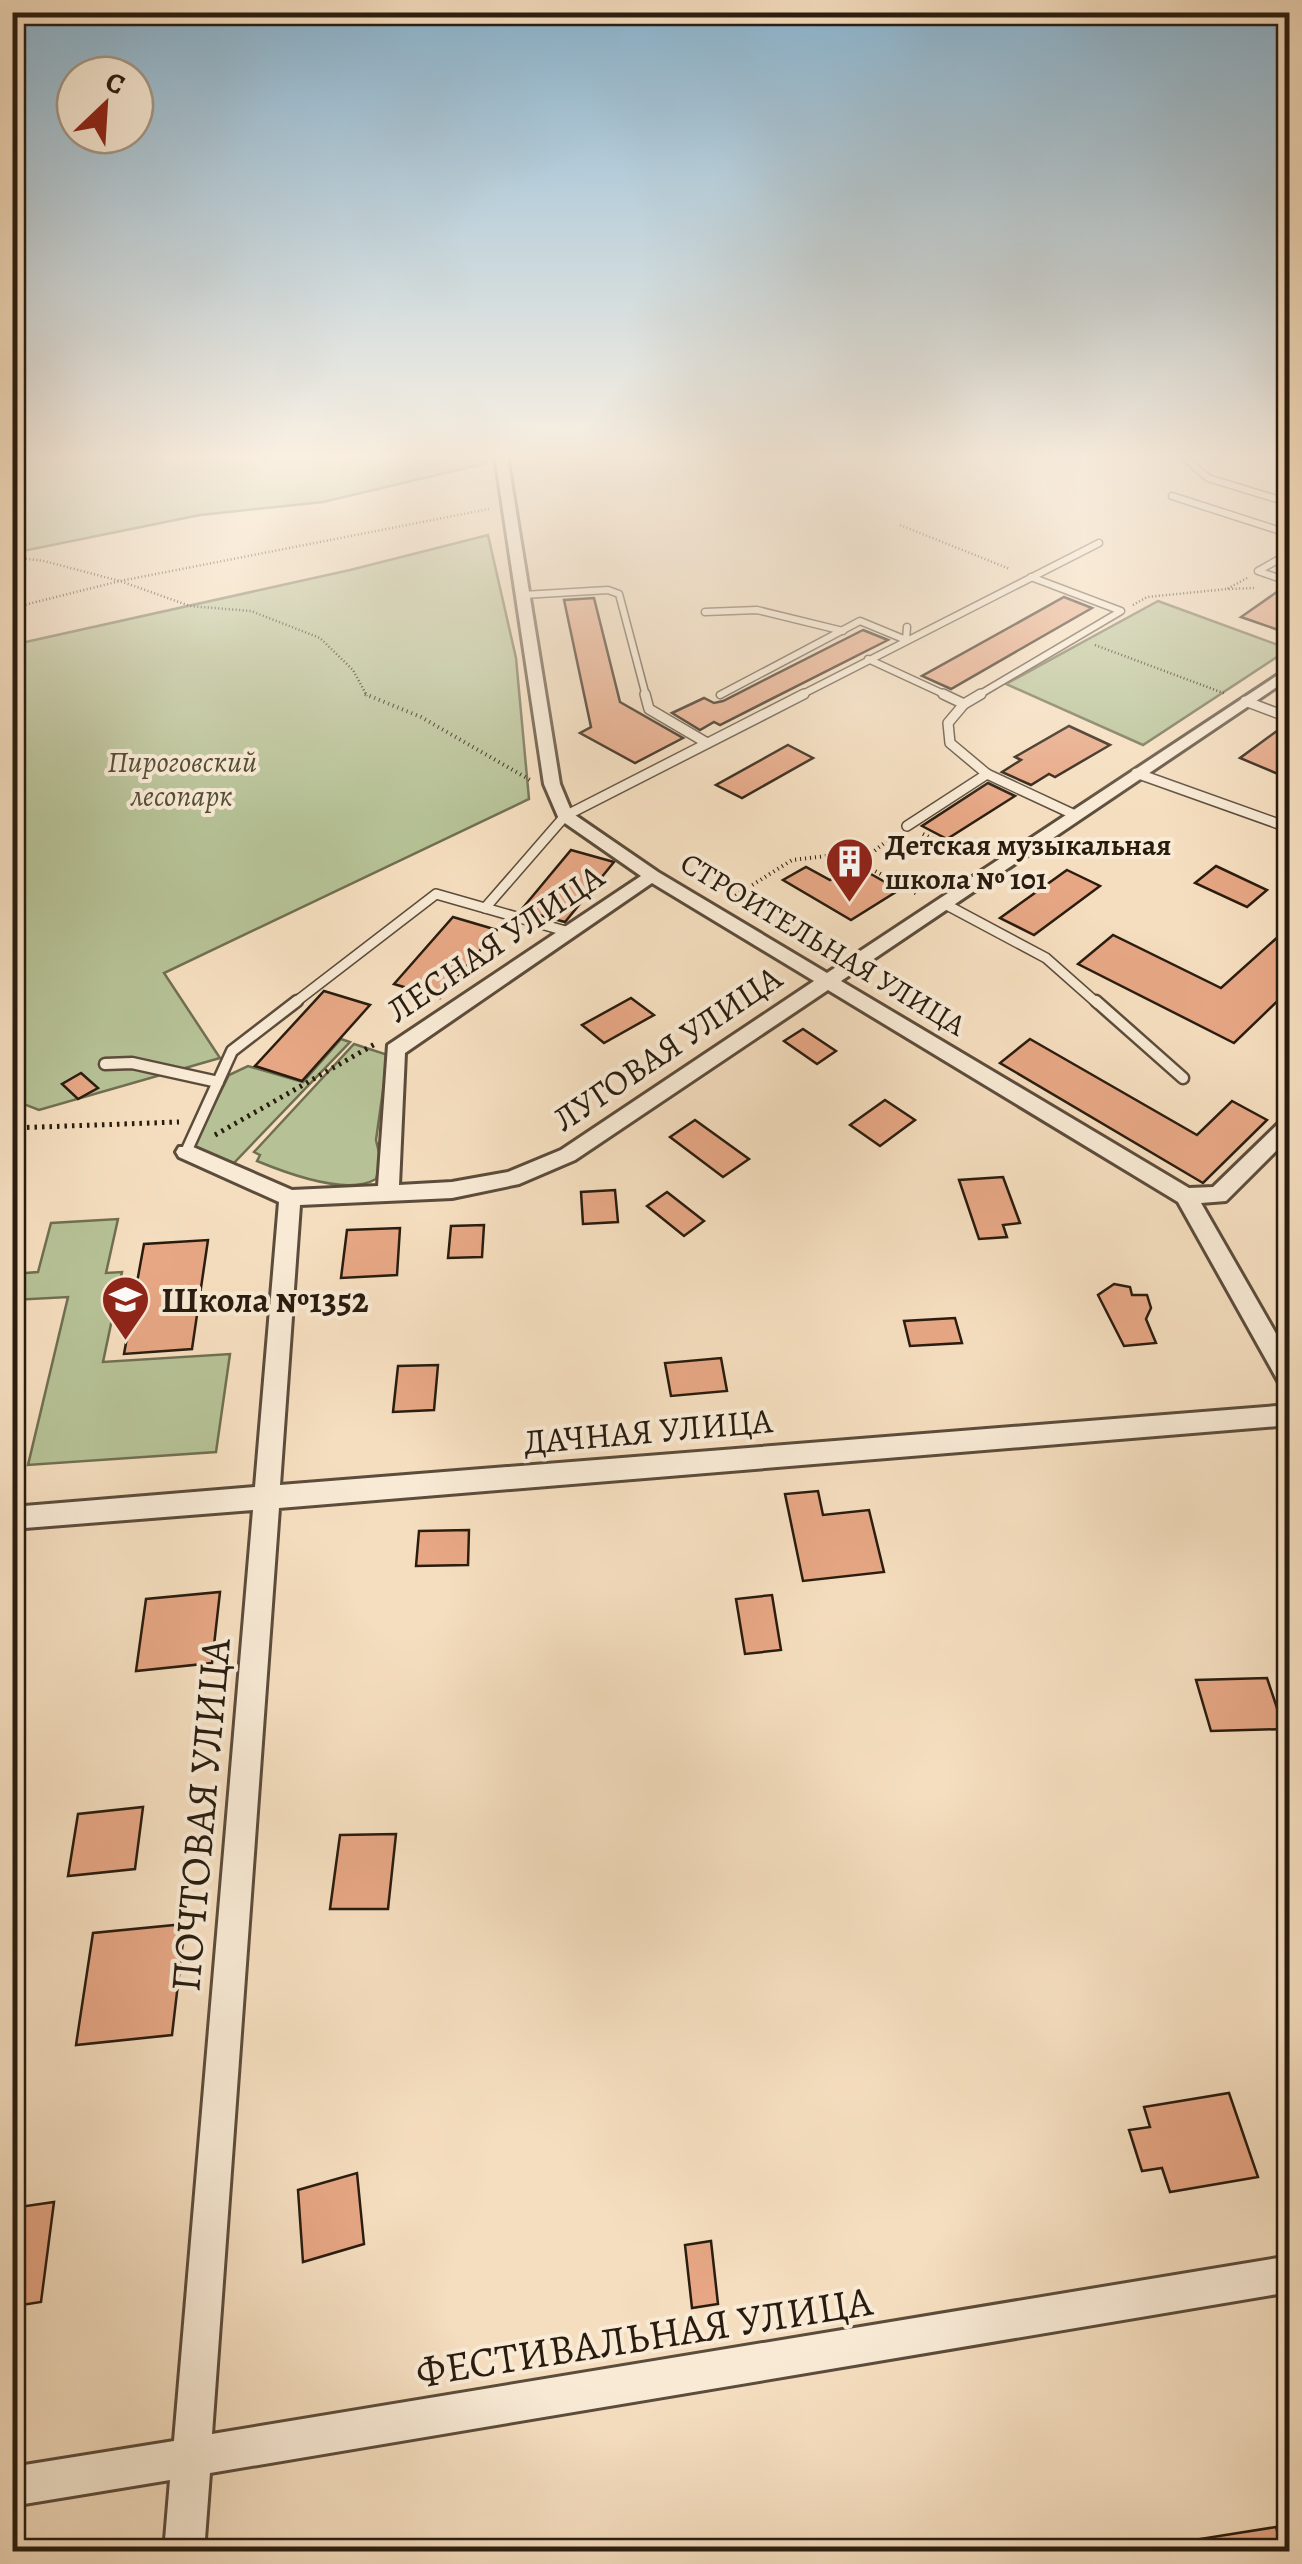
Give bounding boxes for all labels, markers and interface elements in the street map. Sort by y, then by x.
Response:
north arrow [55,55,155,155]
text: С [99,62,131,104]
park label: Пироговский лесопарк [107,742,257,816]
place label: Детская музыкальная школа № 101 [885,825,1171,899]
building icon: Детская музыкальная школа № 101 [824,836,876,904]
street label: СТРОИТЕЛЬНАЯ УЛИЦА [673,843,973,1045]
street label: ЛЕСНАЯ УЛИЦА [377,852,614,1034]
street label: ЛУГОВАЯ УЛИЦА [543,953,791,1142]
school or university icon: Школа №1352 [100,1274,152,1342]
place label: Школа №1352 [161,1276,369,1324]
street label: ДАЧНАЯ УЛИЦА [522,1396,775,1466]
street label: ПОЧТОВАЯ УЛИЦА [156,1636,244,1994]
street label: ФЕСТИВАЛЬНАЯ УЛИЦА [412,2272,877,2400]

